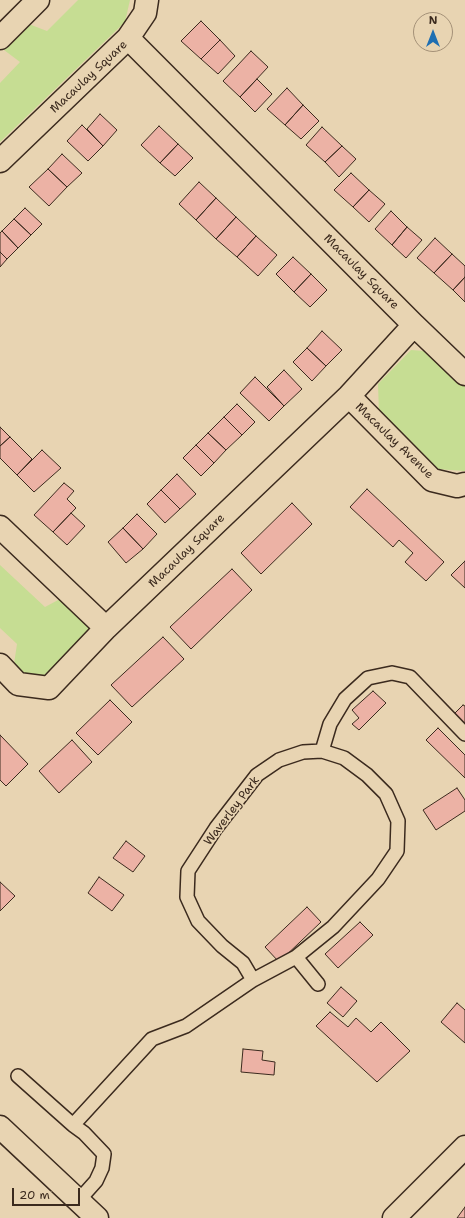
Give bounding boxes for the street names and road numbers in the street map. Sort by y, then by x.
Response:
street label: Macaulay Square [47,38,131,116]
street label: Macaulay Square [320,231,402,313]
street label: Macaulay Avenue [352,400,436,482]
street label: Macaulay Square [146,511,228,591]
street label: Waverley Park [201,773,263,849]

